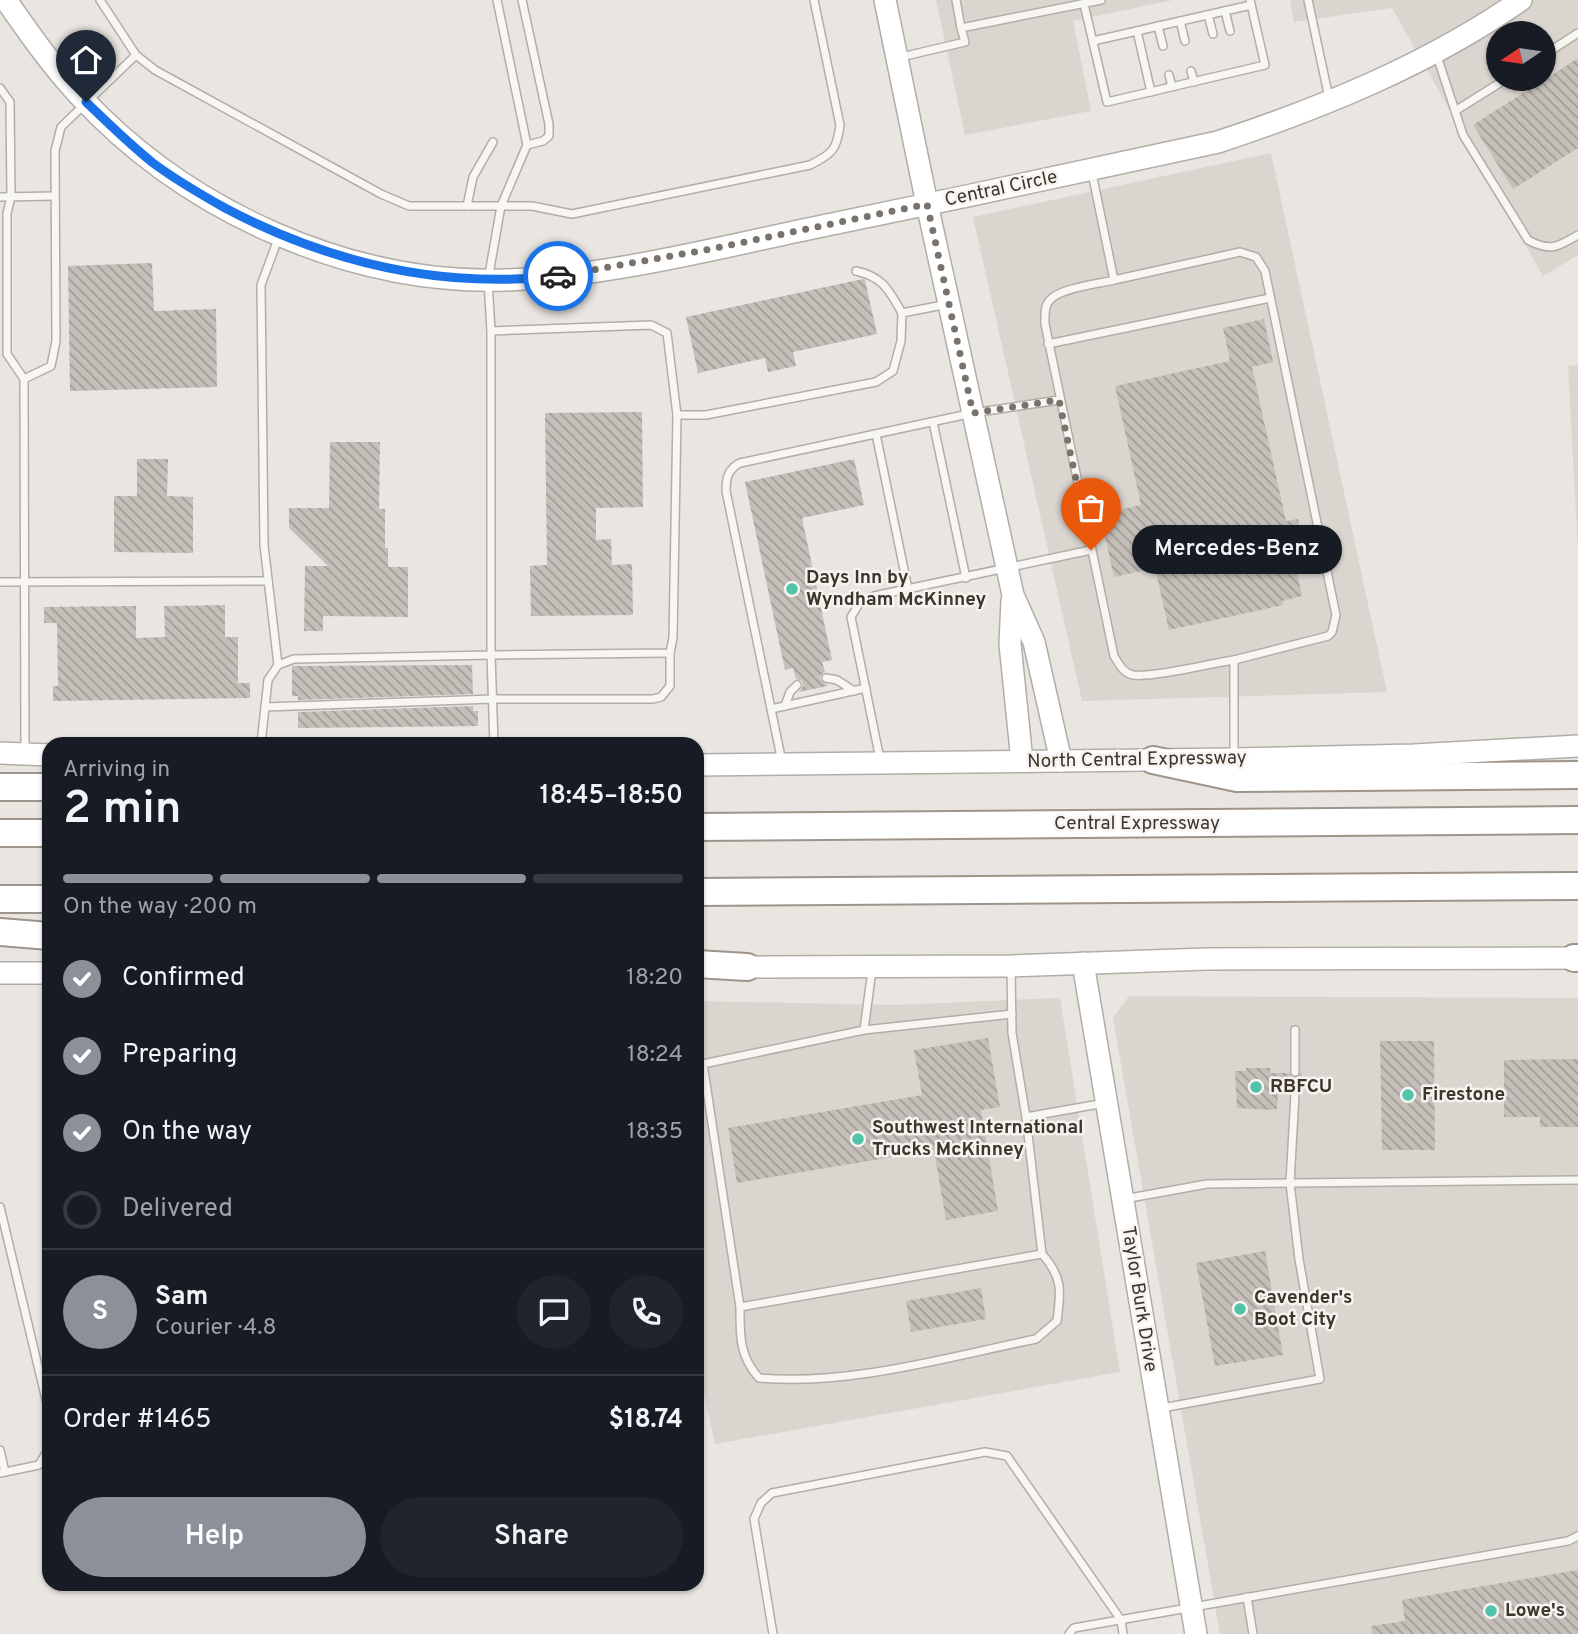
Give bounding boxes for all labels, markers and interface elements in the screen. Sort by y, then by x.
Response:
north arrow [1486,21,1556,91]
map controls [1486,21,1556,91]
pin [56,30,116,102]
icon: home [67,41,105,79]
street label: Central Circle [942,165,1060,213]
courier [523,241,593,311]
icon: car [539,257,577,295]
pin [1061,478,1121,550]
icon: bag [1072,489,1110,527]
callout: Mercedes-Benz [1133,526,1343,574]
text: Mercedes-Benz [1154,535,1320,564]
place label: Days Inn by Wyndham McKinney [806,566,987,612]
marker: Days Inn by Wyndham McKinney [784,581,800,597]
street label: North Central Expressway [1027,746,1247,774]
text: Arriving in [63,756,170,785]
text: 18:45–18:50 [539,780,683,813]
text: 2 min [63,781,182,840]
street label: Central Expressway [1054,812,1220,836]
text: On the way · 200 m [63,893,257,922]
icon: check [63,960,101,998]
text: Confirmed [122,962,245,995]
text: 18:20 [626,964,683,993]
icon: check [63,1037,101,1075]
text: Preparing [122,1039,237,1072]
text: 18:24 [627,1041,683,1070]
place label: RBFCU [1270,1075,1332,1099]
marker: RBFCU [1248,1079,1264,1095]
place label: Firestone [1422,1083,1505,1107]
marker: Firestone [1400,1087,1416,1103]
icon: check [63,1114,101,1152]
text: On the way [122,1116,252,1149]
place label: Southwest International Trucks McKinney [872,1116,1084,1162]
text: 18:35 [627,1118,683,1147]
marker: Southwest International Trucks McKinney [850,1131,866,1147]
text: Delivered [122,1193,233,1226]
street label: Taylor Burk Drive [1116,1224,1162,1374]
button: chat [517,1275,591,1349]
button: phone [609,1275,683,1349]
text: Sam [155,1281,208,1314]
place label: Cavender's Boot City [1254,1286,1352,1332]
text: S [92,1296,108,1329]
marker: Cavender's Boot City [1232,1301,1248,1317]
text: Courier · 4.8 [155,1314,276,1343]
text: Order #1465 [63,1404,211,1437]
text: $18.74 [609,1404,683,1437]
button: Help [63,1497,366,1577]
button: Share [380,1497,683,1577]
place label: Lowe's [1505,1599,1565,1623]
marker: Lowe's [1483,1603,1499,1619]

